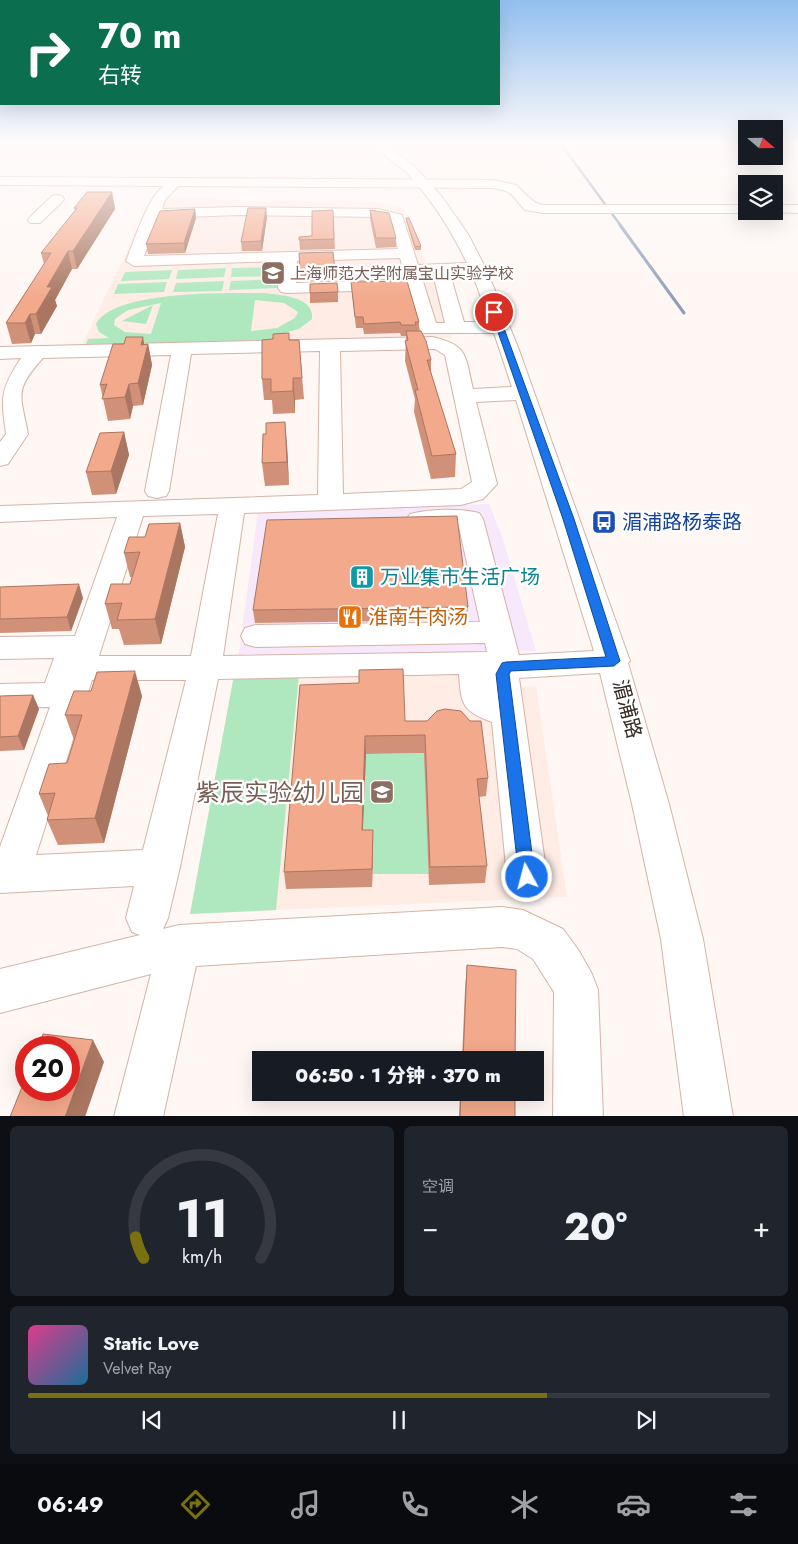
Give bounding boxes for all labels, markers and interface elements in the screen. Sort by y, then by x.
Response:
text: 70 m [98,11,181,61]
icon: right [15,20,80,85]
text: 右转 [98,59,142,91]
north arrow [738,120,782,165]
map controls [738,120,783,220]
button: layers [738,175,783,220]
school or university icon: 上海师范大学附属宝山实验学校 [260,260,286,286]
place label: 上海师范大学附属宝山实验学校 [290,262,514,285]
pin [473,291,515,333]
icon: arrive [480,298,508,326]
place label: 湄浦路杨泰路 [622,508,742,537]
bus stop icon: 湄浦路杨泰路 [591,509,617,535]
place label: 万业集市生活广场 [380,563,540,592]
building icon: 万业集市生活广场 [349,564,375,590]
place label: 淮南牛肉汤 [368,603,468,632]
restaurant icon: 淮南牛肉汤 [337,604,363,630]
street label: 湄浦路 [605,676,649,742]
place label: 紫辰实验幼儿园 [196,775,364,810]
school or university icon: 紫辰实验幼儿园 [369,779,395,805]
position arrow [500,850,552,902]
speed limit sign: 20 [15,1036,80,1101]
text: 06:50 · 1 分钟 · 370 m [295,1062,501,1089]
text: 空调 [422,1175,454,1198]
text: 11 [176,1181,228,1257]
text: 20° [564,1199,627,1254]
text: − [422,1207,439,1248]
text: + [753,1207,770,1248]
text: km/h [182,1244,222,1270]
text: Static Love [103,1330,199,1357]
text: Velvet Ray [103,1357,172,1380]
icon: previous [138,1406,166,1434]
icon: pause [385,1406,413,1434]
icon: next [632,1406,660,1434]
icon: directions [178,1487,213,1522]
icon: music [288,1487,323,1522]
icon: phone [397,1487,432,1522]
icon: climate [507,1487,542,1522]
icon: car [616,1487,651,1522]
icon: filters [726,1487,761,1522]
text: 06:49 [37,1488,104,1520]

